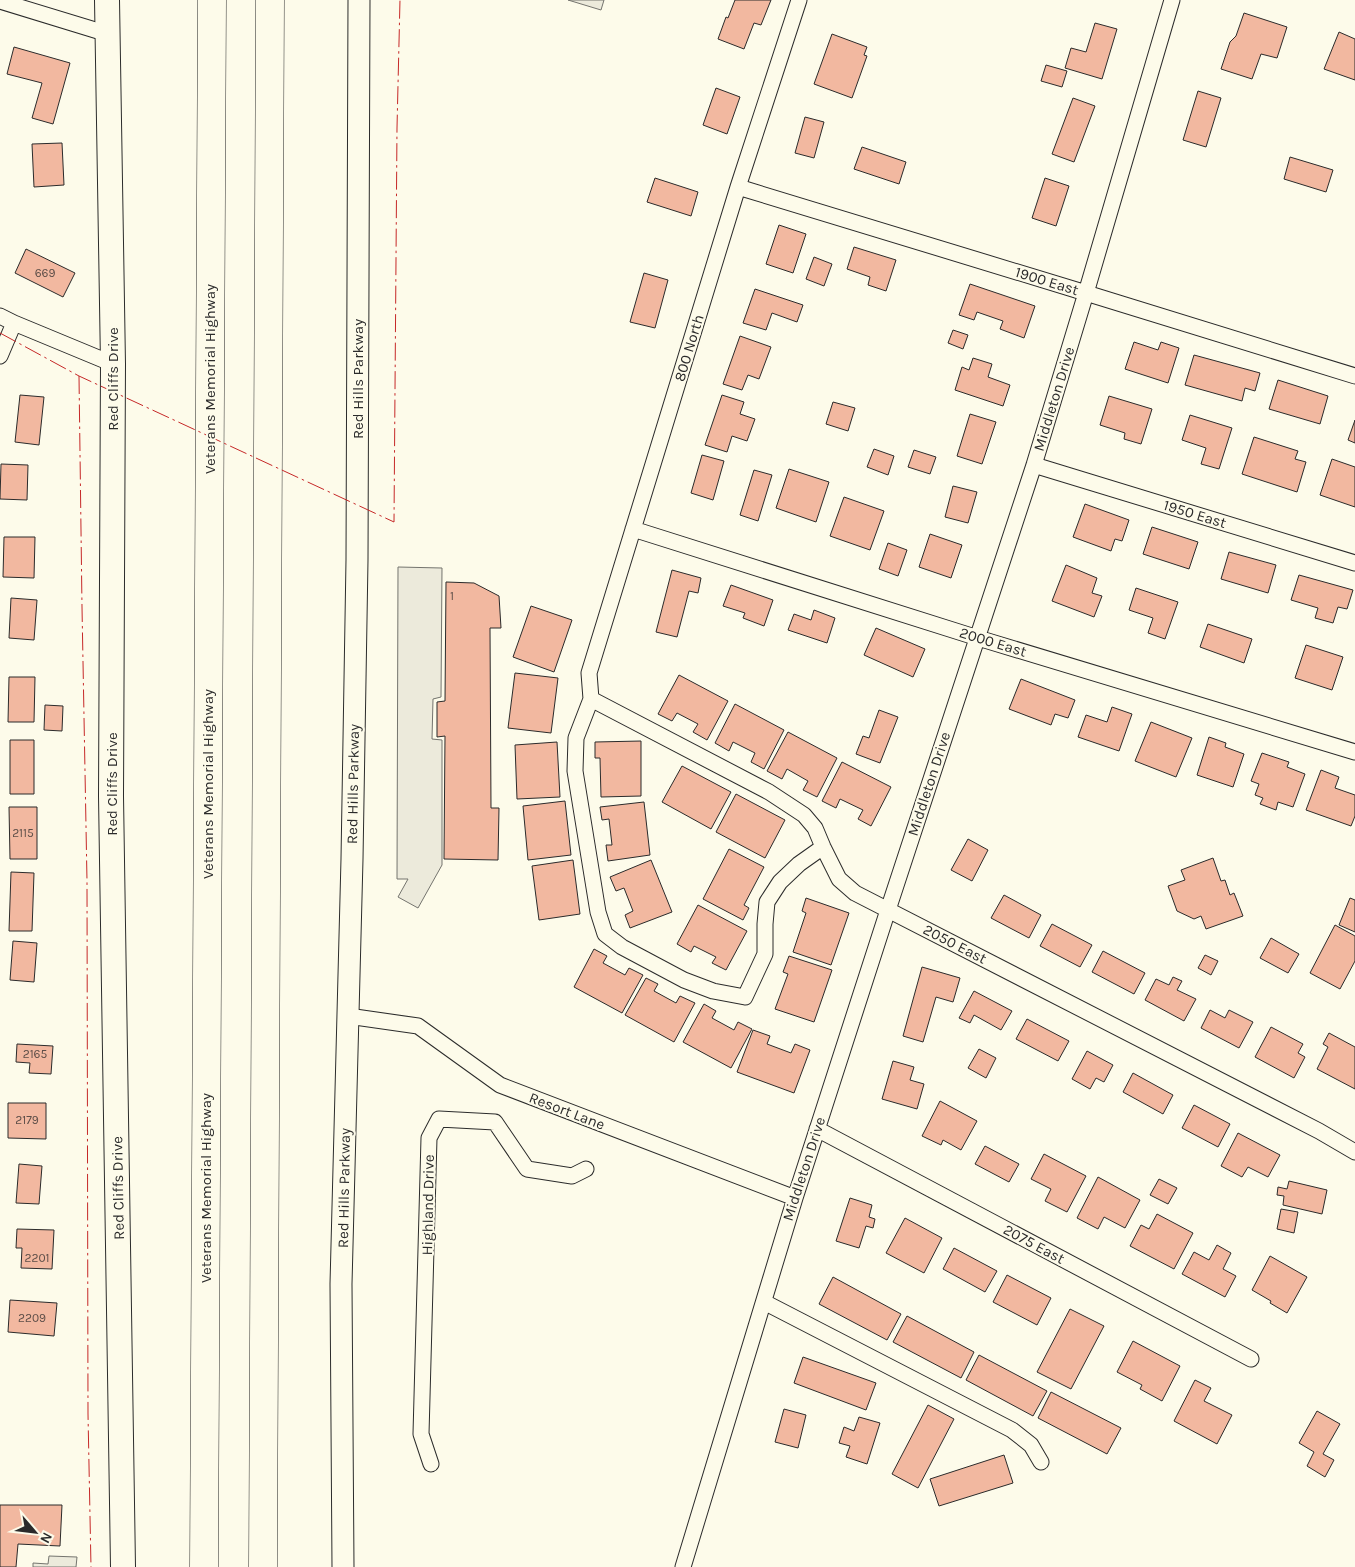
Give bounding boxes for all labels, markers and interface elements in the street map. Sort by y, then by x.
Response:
street label: 1900 East [1013,263,1081,299]
house number: 669 [35,266,55,280]
street label: Veterans Memorial Highway [201,284,219,474]
street label: 800 North [670,312,708,384]
street label: Red Hills Parkway [349,319,367,439]
street label: Red Cliffs Drive [104,327,122,431]
street label: Middleton Drive [1030,345,1078,453]
street label: 1950 East [1161,496,1229,532]
house number: 1 [450,589,454,603]
street label: 2000 East [957,623,1029,661]
street label: Veterans Memorial Highway [199,689,217,879]
street label: Red Hills Parkway [343,724,363,844]
street label: Middleton Drive [904,730,954,838]
street label: Red Cliffs Drive [103,732,121,836]
house number: 2115 [12,826,34,840]
street label: 2050 East [920,920,990,968]
house number: 2165 [23,1047,48,1061]
street label: Resort Lane [527,1088,607,1134]
street label: Veterans Memorial Highway [197,1093,215,1283]
house number: 2179 [15,1113,39,1127]
street label: Middleton Drive [779,1115,829,1223]
street label: Red Hills Parkway [334,1128,354,1248]
street label: Red Cliffs Drive [108,1136,128,1240]
street label: Highland Drive [418,1154,438,1256]
street label: 2075 East [1000,1220,1068,1268]
house number: 2201 [25,1251,50,1265]
house number: 2209 [18,1311,46,1325]
north arrow [10,1507,60,1557]
text: N [36,1529,56,1546]

